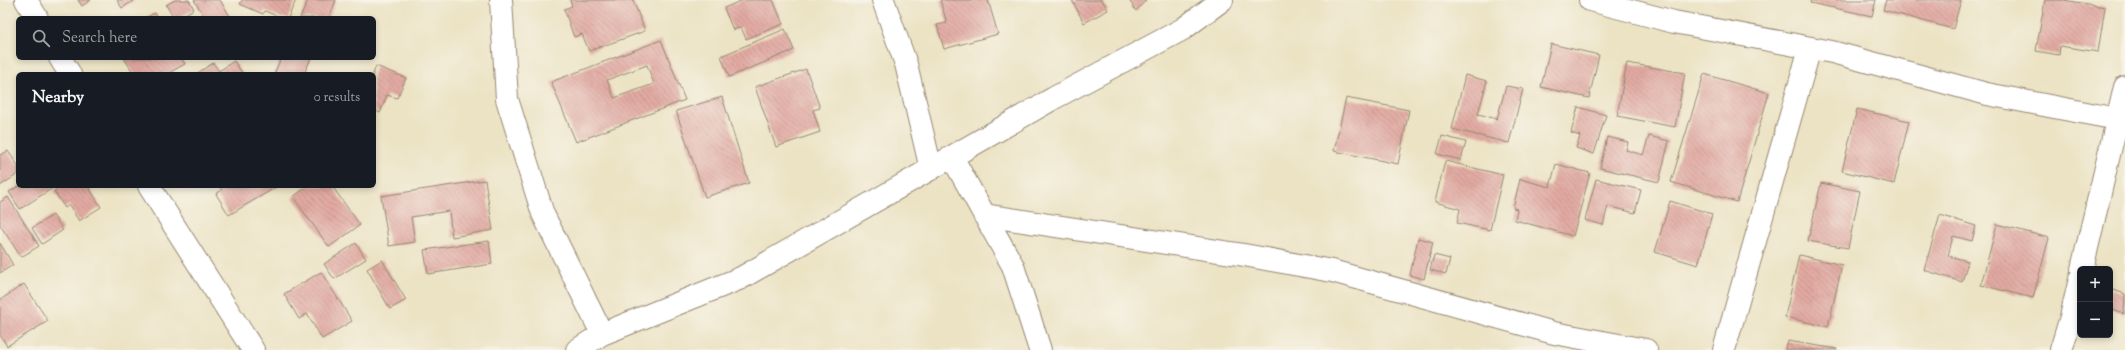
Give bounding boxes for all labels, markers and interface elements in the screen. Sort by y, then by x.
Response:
search box [16,16,376,60]
icon: search [30,27,52,49]
text: Search here [62,28,137,49]
text: Nearby [32,86,84,110]
text: 0 results [314,89,360,107]
map controls [2077,266,2113,338]
button: + [2077,266,2113,302]
button: − [2077,302,2113,338]

